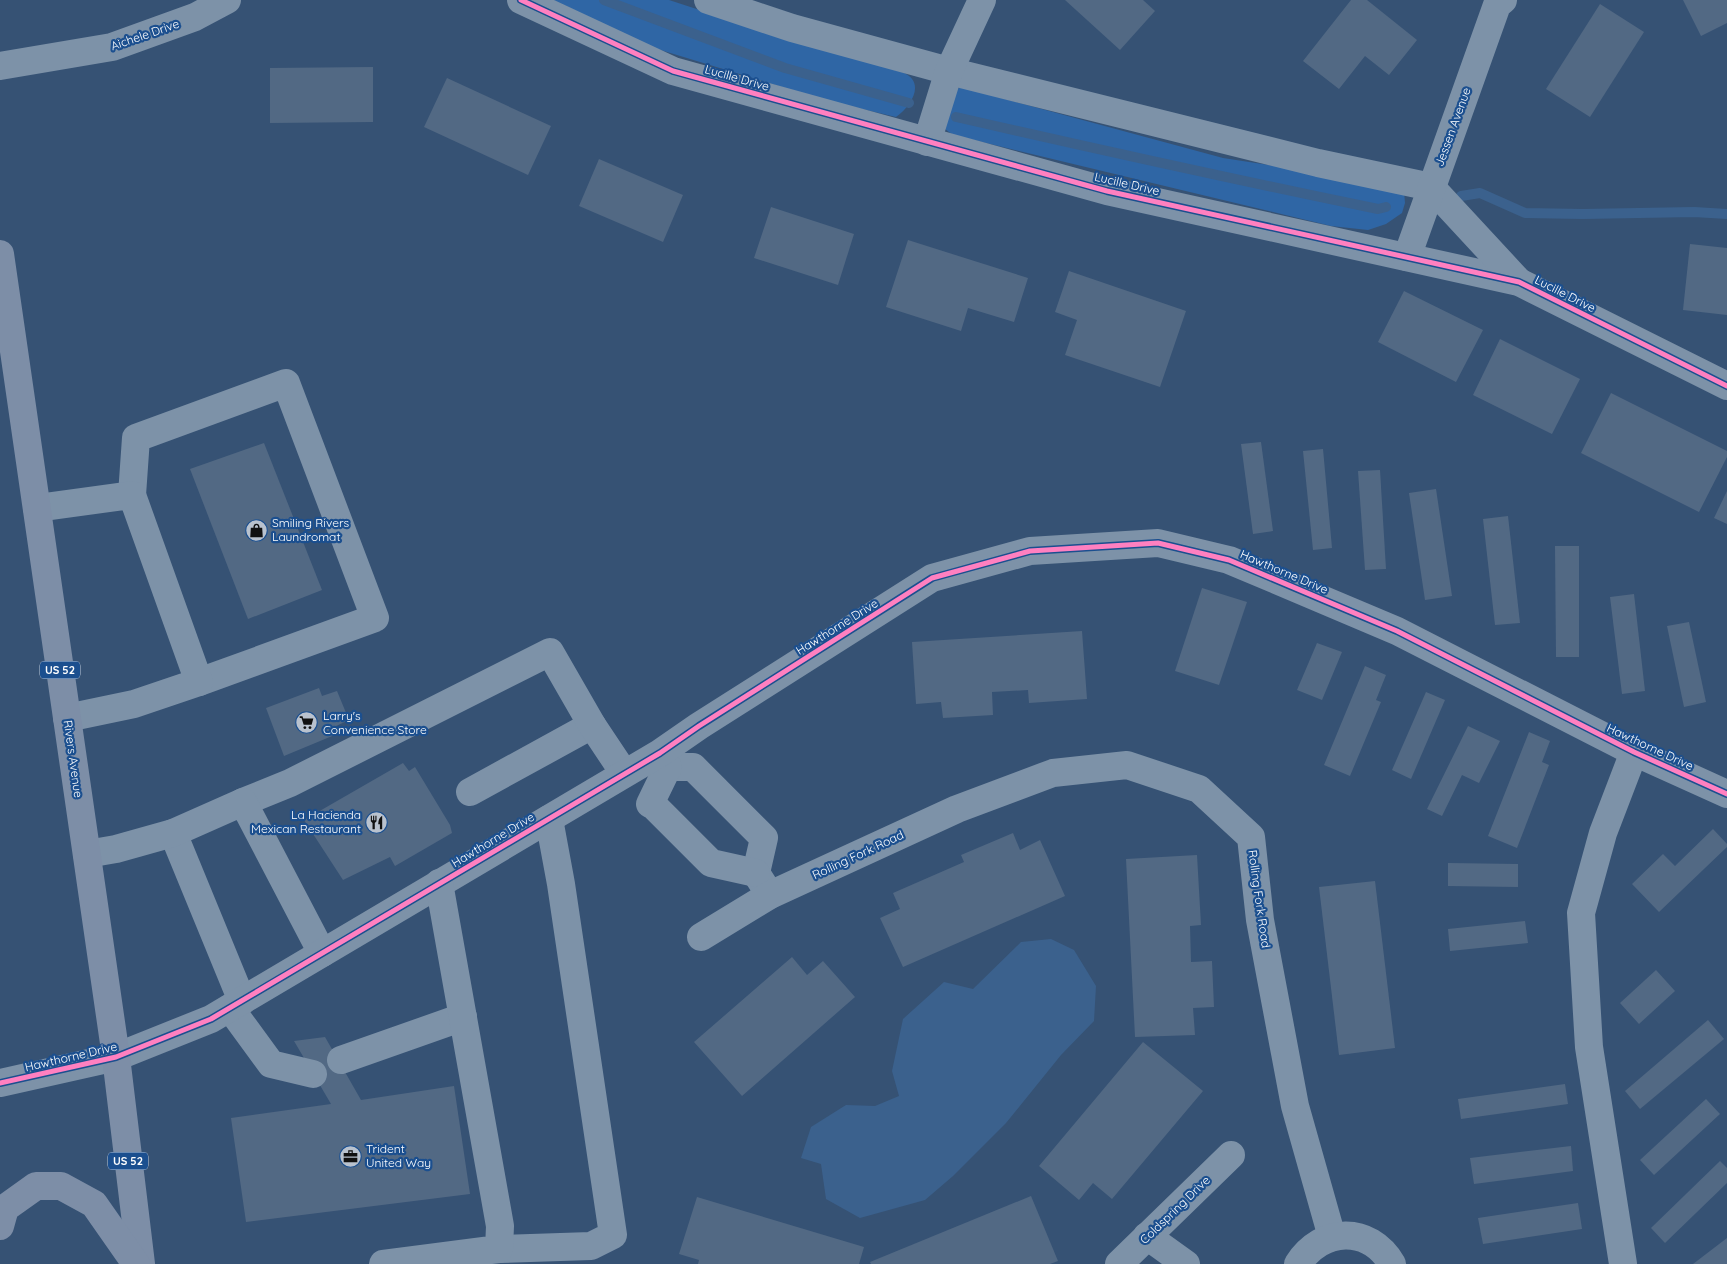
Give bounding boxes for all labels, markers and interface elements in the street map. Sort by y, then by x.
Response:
street label: Aichele Drive [108,16,181,53]
street label: Lucille Drive [703,61,771,94]
street label: Jessen Avenue [1431,85,1474,168]
street label: Lucille Drive [1093,169,1161,198]
street label: Lucille Drive [1532,272,1598,315]
place label: Smiling Rivers Laundromat [272,515,350,544]
shop icon: Smiling Rivers Laundromat [244,518,268,542]
street label: Hawthorne Drive [1238,546,1331,597]
street label: Hawthorne Drive [793,595,881,658]
road number: US 52 [40,662,80,678]
place label: Larry's Convenience Store [323,708,427,737]
supermarket icon: Larry's Convenience Store [295,711,319,735]
street label: Rivers Avenue [61,719,86,799]
street label: Hawthorne Drive [1604,720,1696,773]
place label: La Hacienda Mexican Restaurant [251,807,361,836]
street label: Hawthorne Drive [449,809,537,870]
restaurant icon: La Hacienda Mexican Restaurant [365,810,389,834]
street label: Rolling Fork Road [810,827,906,882]
street label: Rolling Fork Road [1245,849,1274,949]
street label: Hawthorne Drive [23,1039,119,1074]
place label: Trident United Way [366,1141,431,1170]
office icon: Trident United Way [338,1144,362,1168]
road number: US 52 [108,1152,148,1170]
street label: Coldspring Drive [1136,1172,1213,1247]

